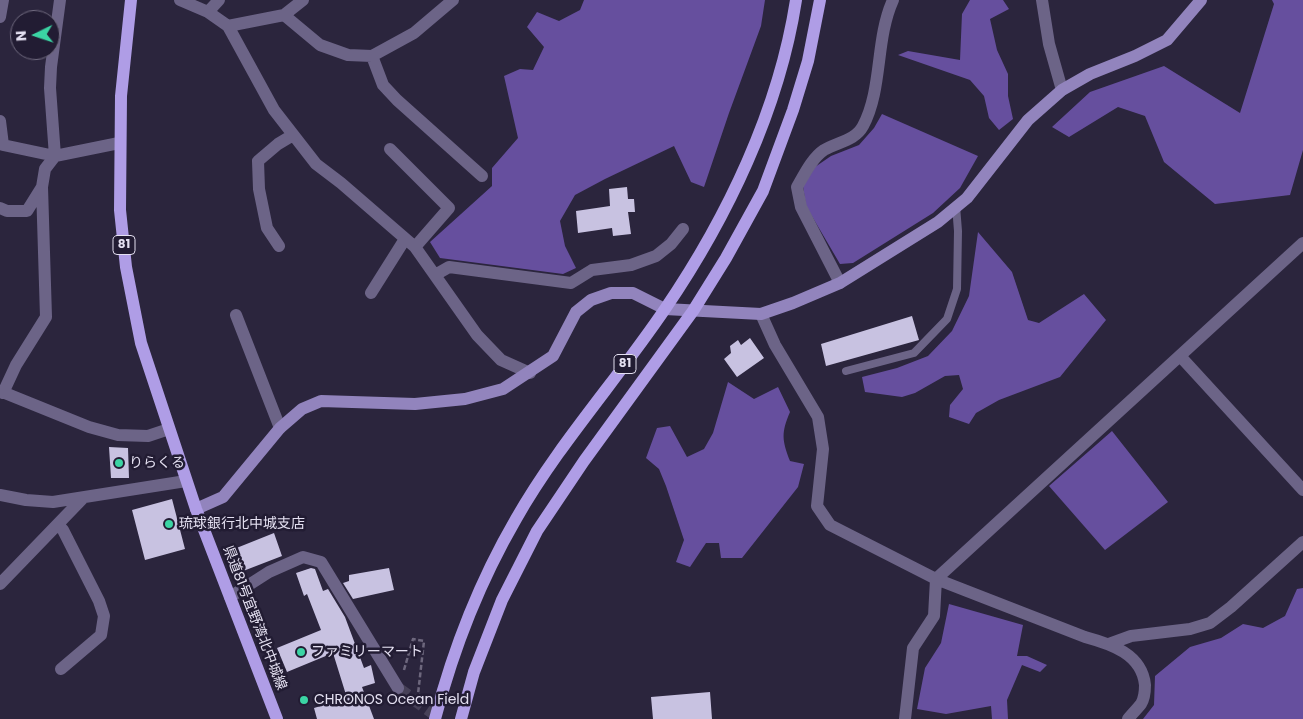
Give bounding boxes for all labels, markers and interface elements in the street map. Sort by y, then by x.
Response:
north arrow [10,10,60,60]
text: N [11,30,31,42]
road number: 81 [113,236,135,254]
road number: 81 [614,354,636,374]
place label: りらくる [129,455,185,471]
marker: りらくる [113,457,125,469]
place label: 琉球銀行北中城支店 [179,516,305,532]
marker: 琉球銀行北中城支店 [163,518,175,530]
street label: 県道81号宜野湾北中城線 [219,543,289,693]
place label: ファミリーマート [311,644,423,660]
marker: ファミリーマート [295,646,307,658]
place label: CHRONOS Ocean Field [314,692,469,708]
marker: CHRONOS Ocean Field [298,694,310,706]

